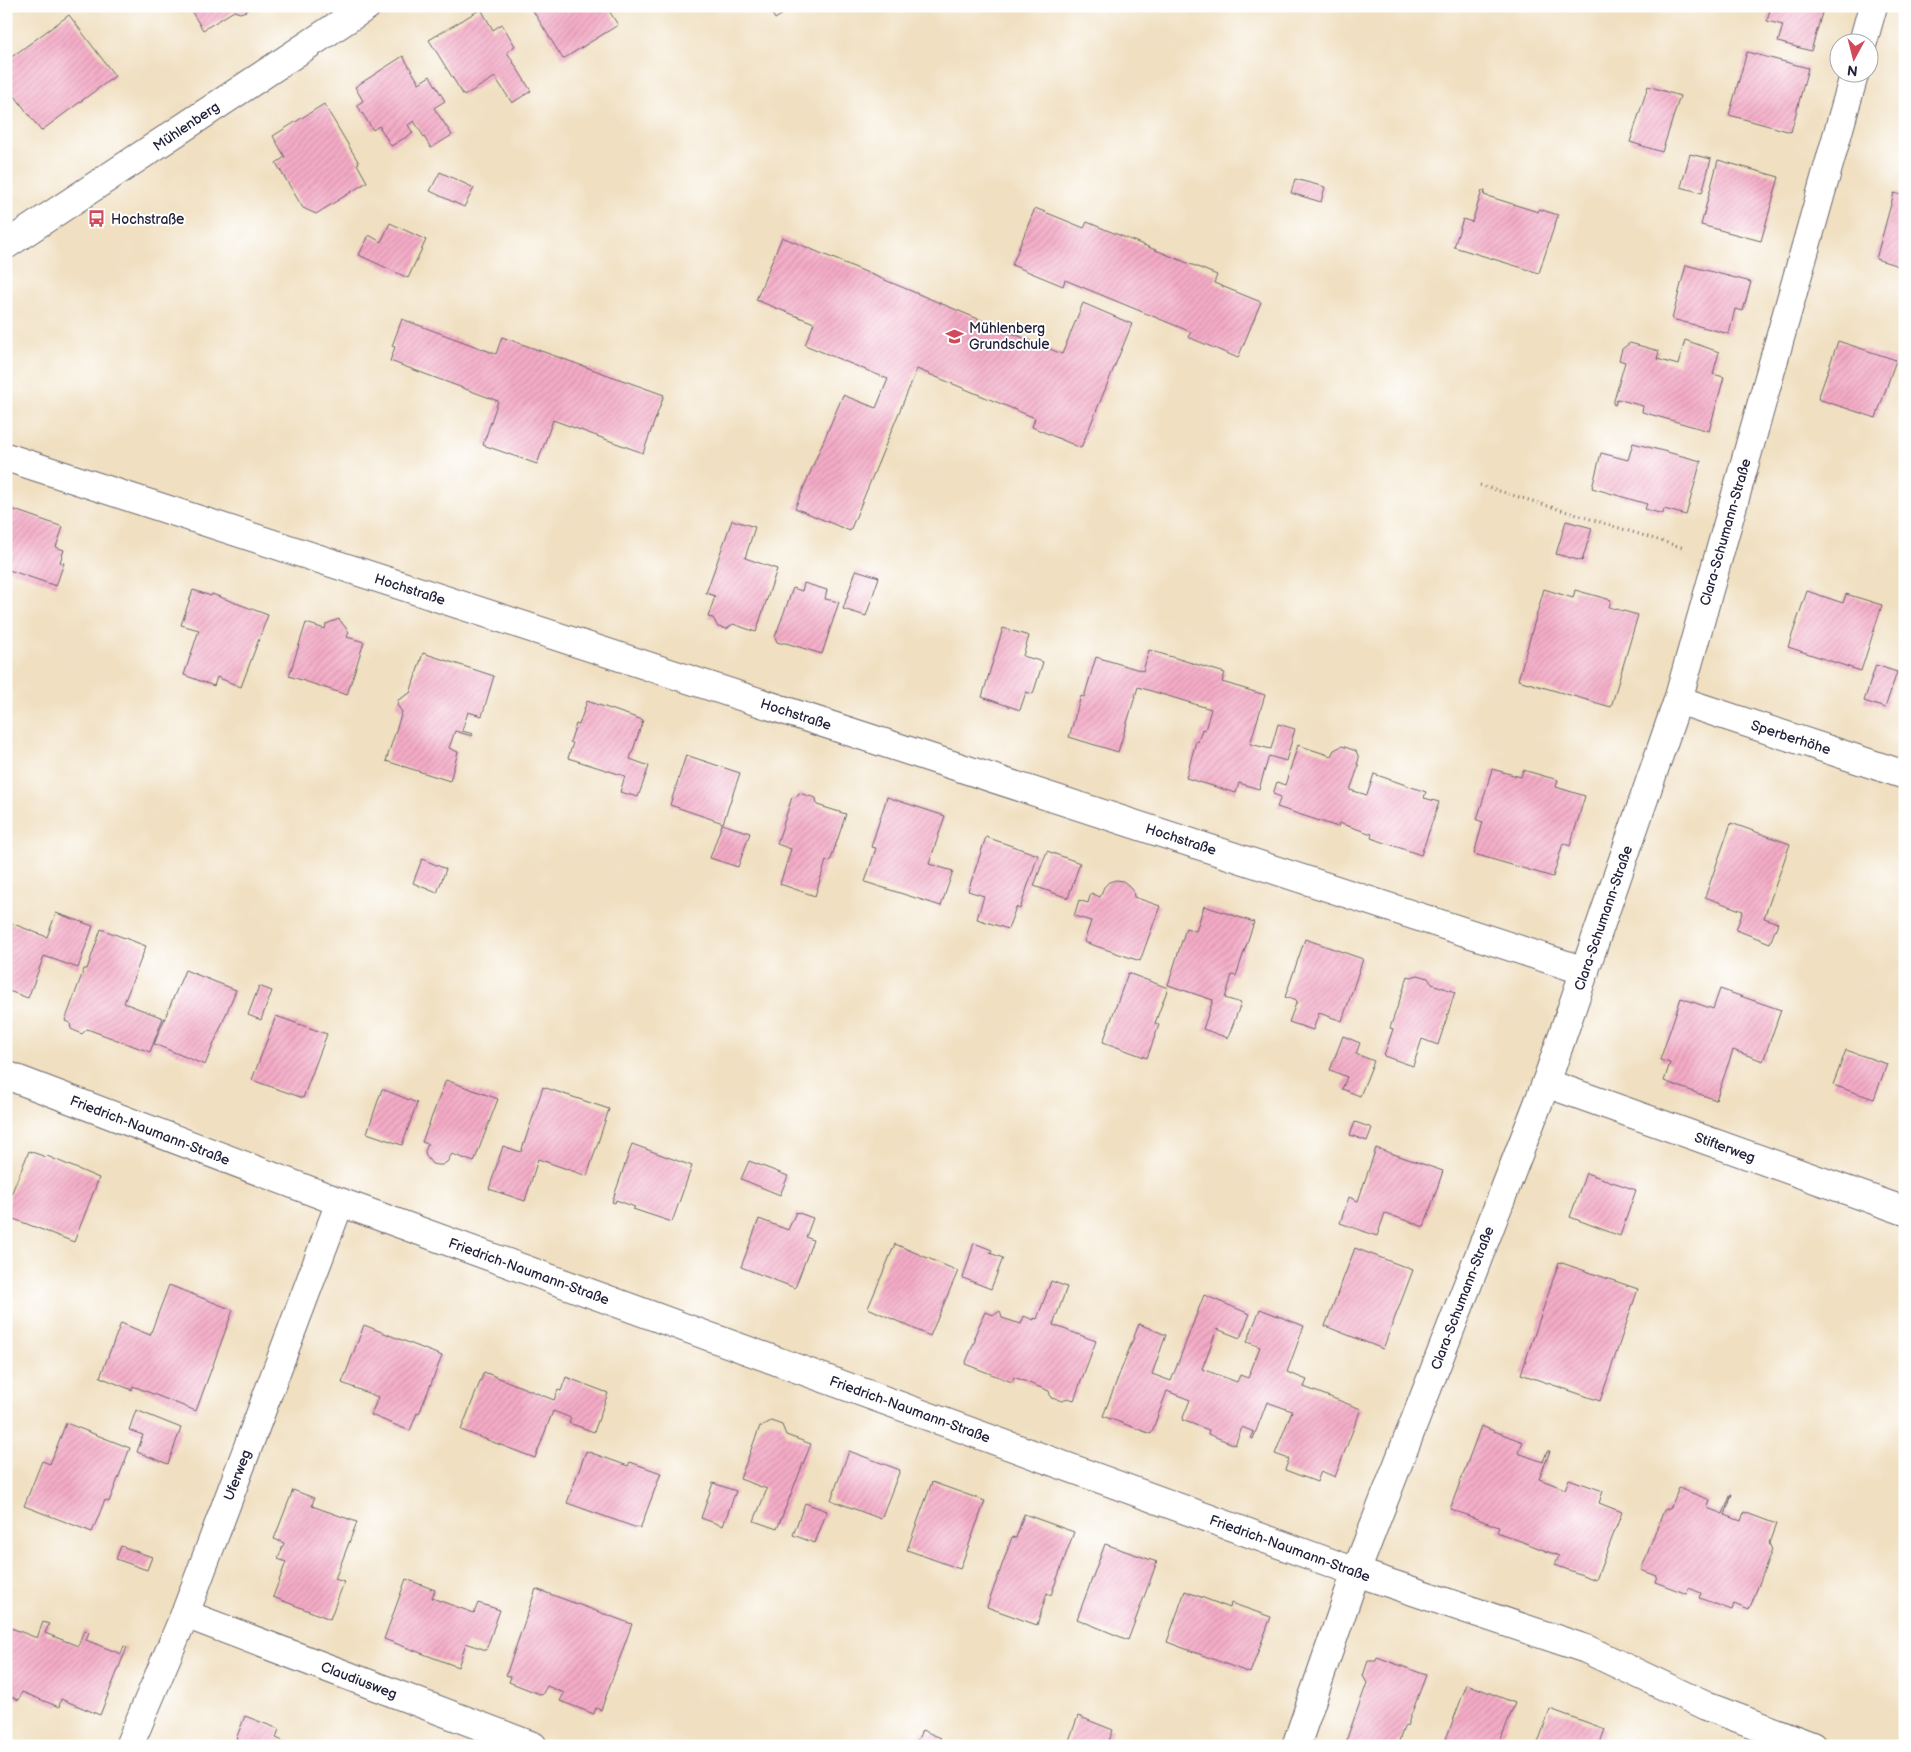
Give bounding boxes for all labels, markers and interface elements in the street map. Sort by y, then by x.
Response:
north arrow [1828,32,1878,82]
text: N [1846,61,1859,79]
street label: Mühlenberg [150,98,223,155]
bus stop icon: Hochstraße [87,209,107,229]
place label: Hochstraße [111,211,184,228]
place label: Mühlenberg Grundschule [969,320,1049,353]
school or university icon: Mühlenberg Grundschule [945,326,965,346]
street label: Clara-Schumann-Straße [1696,457,1755,608]
street label: Hochstraße [372,570,447,609]
street label: Hochstraße [758,695,833,734]
street label: Sperberhöhe [1749,717,1833,758]
street label: Hochstraße [1143,820,1218,859]
street label: Clara-Schumann-Straße [1571,843,1636,993]
street label: Friedrich-Naumann-Straße [67,1092,232,1169]
street label: Stifterweg [1692,1129,1757,1166]
street label: Clara-Schumann-Straße [1427,1224,1498,1372]
street label: Friedrich-Naumann-Straße [446,1234,612,1309]
street label: Friedrich-Naumann-Straße [827,1372,993,1447]
street label: Uferweg [220,1447,255,1503]
street label: Friedrich-Naumann-Straße [1207,1511,1373,1586]
street label: Claudiusweg [318,1658,399,1703]

